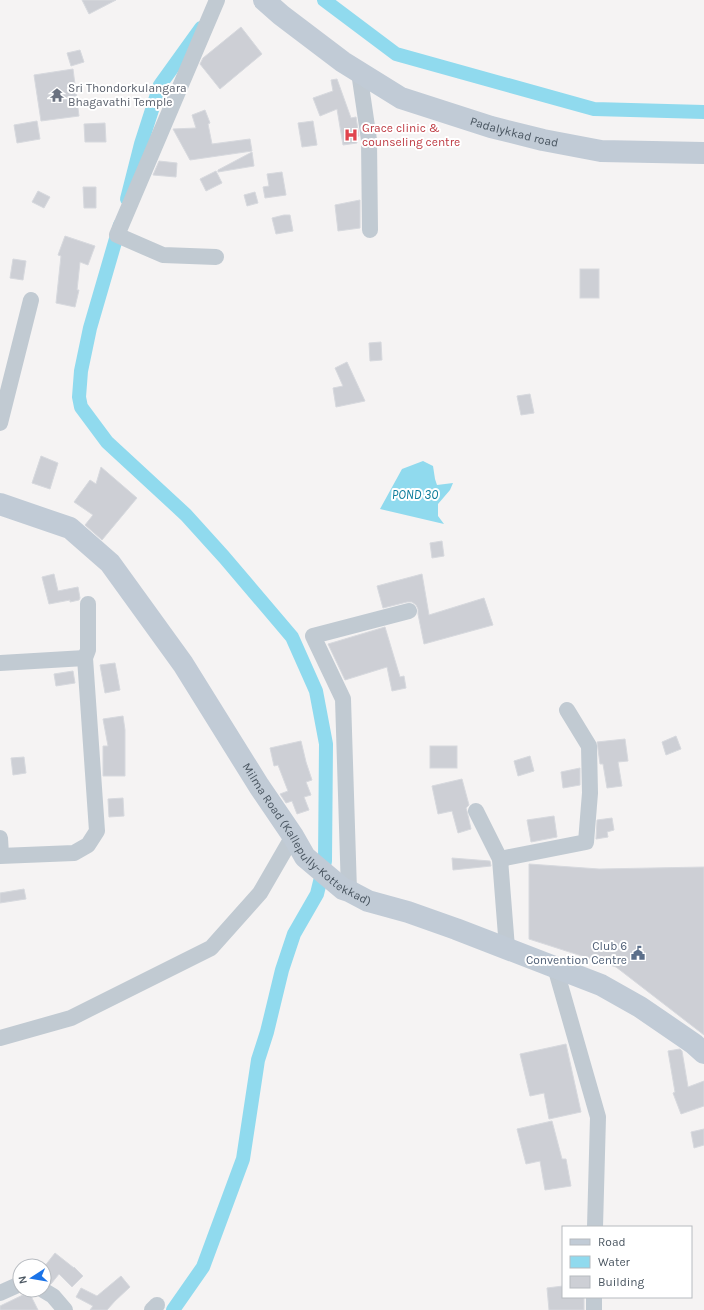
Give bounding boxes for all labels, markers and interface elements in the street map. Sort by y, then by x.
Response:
place label: Sri Thondorkulangara Bhagavathi Temple [68,81,187,109]
temple icon: Sri Thondorkulangara Bhagavathi Temple [49,87,65,103]
street label: Padalykkad road [468,114,560,150]
place label: Grace clinic & counseling centre [362,121,460,149]
hospital icon: Grace clinic & counseling centre [343,127,359,143]
water label: POND 30 [392,487,438,502]
street label: Milma Road (Kallepully-Kottekkad) [239,760,373,908]
place label: Club 6 Convention Centre [526,939,627,967]
public building icon: Club 6 Convention Centre [630,945,646,961]
legend [562,1226,692,1298]
text: Road [598,1235,626,1249]
text: Water [598,1255,631,1269]
north arrow [12,1258,52,1298]
text: N [16,1275,30,1285]
text: Building [598,1275,645,1289]

